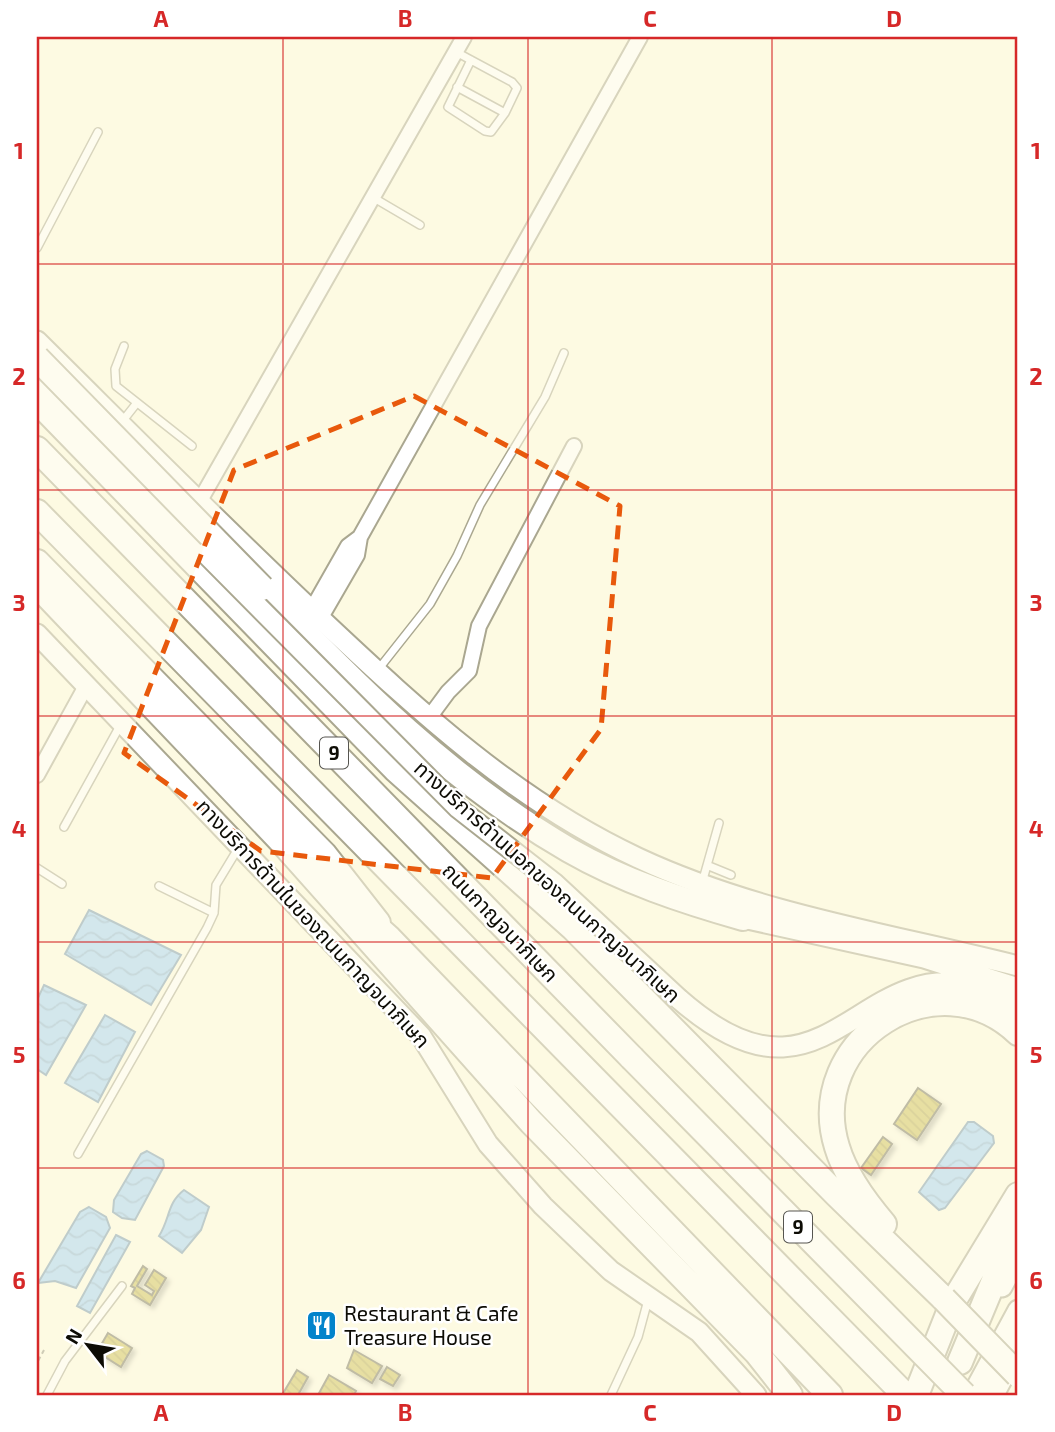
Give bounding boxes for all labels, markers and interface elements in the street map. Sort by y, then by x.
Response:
text: A [153,4,169,32]
text: B [398,4,412,32]
text: C [643,4,657,32]
text: D [886,4,902,32]
text: 1 [14,136,24,164]
text: 1 [1031,136,1041,164]
text: 2 [12,362,26,390]
text: 2 [1029,362,1043,390]
text: 3 [12,588,26,616]
text: 3 [1029,588,1043,616]
road number: 9 [320,738,348,768]
street label: ทางบริการด้านนอกของถนนกาญจนาภิเษก [409,756,685,1008]
street label: ทางบริการด้านในของถนนกาญจนาภิเษก [192,794,436,1052]
text: 4 [12,814,26,842]
text: 4 [1029,814,1043,842]
street label: ถนนกาญจนาภิเษก [437,858,563,988]
text: 5 [13,1040,25,1068]
text: 5 [1030,1040,1042,1068]
road number: 9 [784,1212,812,1242]
text: 6 [12,1266,26,1294]
text: 6 [1029,1266,1043,1294]
place label: Restaurant & Cafe Treasure House [344,1300,519,1349]
restaurant icon: Restaurant & Cafe Treasure House [304,1309,338,1343]
north arrow [52,1310,122,1380]
text: N [60,1324,86,1348]
text: A [153,1398,169,1426]
text: B [398,1398,412,1426]
text: C [643,1398,657,1426]
text: D [886,1398,902,1426]

